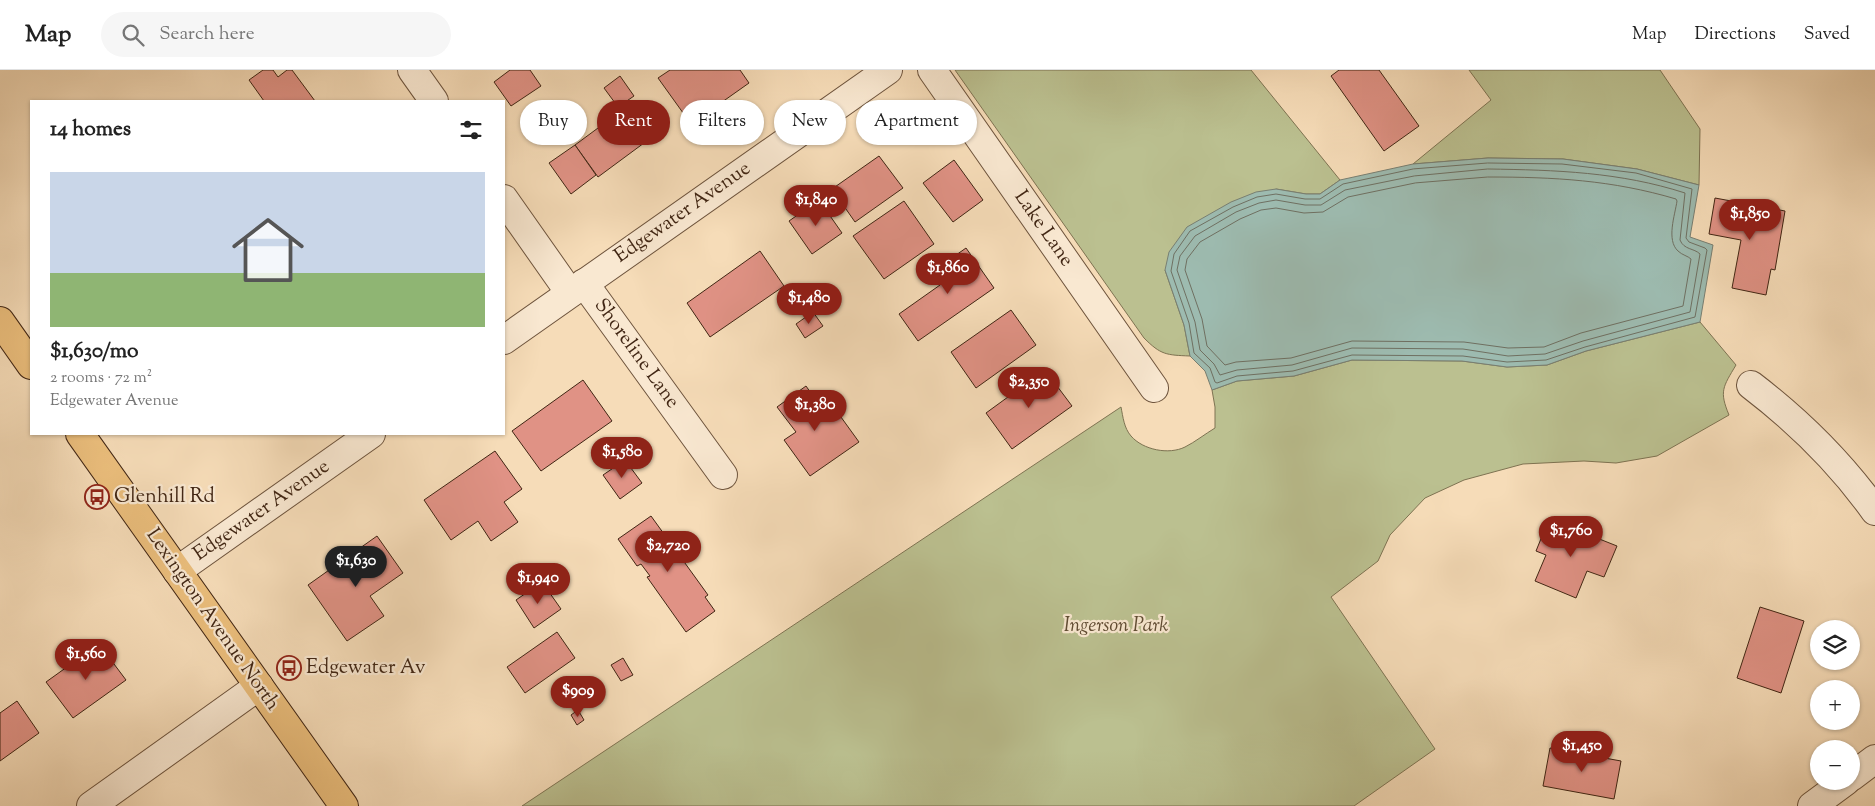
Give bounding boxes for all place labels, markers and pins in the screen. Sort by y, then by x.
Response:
pin: $1,840 [775,184,857,227]
pin: $1,850 [1709,198,1791,241]
pin: $1,860 [907,252,989,295]
pin: $1,480 [768,282,850,325]
pin: $2,350 [988,366,1070,409]
pin: $1,380 [774,390,856,432]
pin: $1,580 [581,436,663,479]
place label: Glenhill Rd [114,483,215,512]
bus stop icon: Glenhill Rd [84,484,110,510]
pin: $1,760 [1530,516,1612,558]
pin: $2,720 [627,530,709,573]
pin: $1,630 [315,546,397,588]
pin: $1,940 [497,562,579,605]
pin: $1,560 [45,638,127,681]
place label: Edgewater Av [306,654,426,683]
bus stop icon: Edgewater Av [276,655,302,681]
pin: $909 [548,676,608,718]
pin: $1,450 [1541,730,1623,773]

